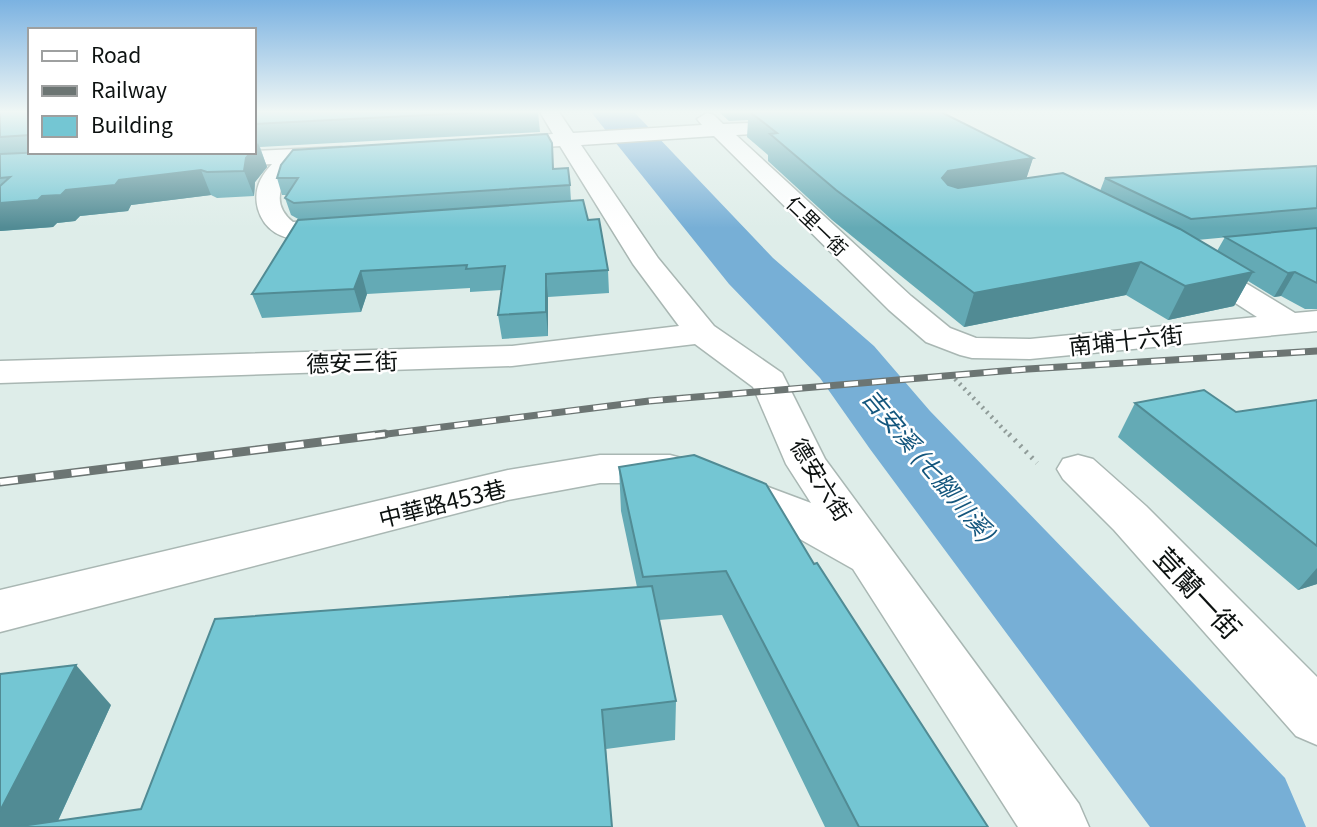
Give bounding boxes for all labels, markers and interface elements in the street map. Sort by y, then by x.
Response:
legend [28,28,256,154]
text: Road [91,39,141,69]
text: Railway [91,74,167,104]
text: Building [91,109,173,139]
street label: 仁里一街 [781,189,855,261]
street label: 南埔十六街 [1067,316,1185,362]
street label: 德安三街 [305,342,399,380]
water label: 吉安溪 (七腳川溪) [856,380,1005,549]
street label: 德安六街 [783,431,861,527]
street label: 中華路453巷 [375,470,509,534]
street label: 荳蘭一街 [1146,537,1252,647]

